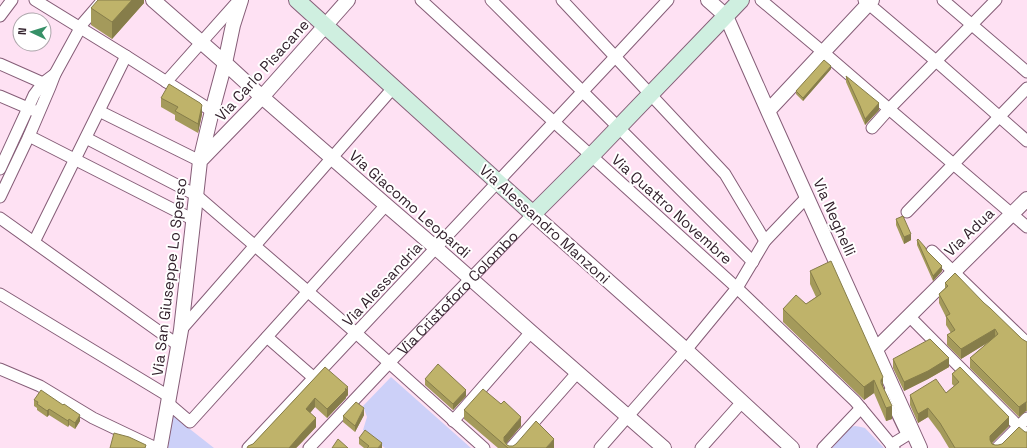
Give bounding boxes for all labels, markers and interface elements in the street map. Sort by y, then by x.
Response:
north arrow [12,12,52,52]
street label: Via Carlo Pisacane [211,15,313,125]
text: N [15,27,29,35]
street label: Via Giacomo Leopardi [345,146,475,262]
street label: Via Quattro Novembre [608,150,736,268]
street label: Via Alessandro Manzoni [476,160,614,288]
street label: Via Neghelli [809,175,861,259]
street label: Via San Giuseppe Lo Sperso [147,177,191,377]
street label: Via Adua [940,203,998,260]
street label: Via Cristoforo Colombo [393,226,522,359]
street label: Via Alessandria [338,238,426,330]

